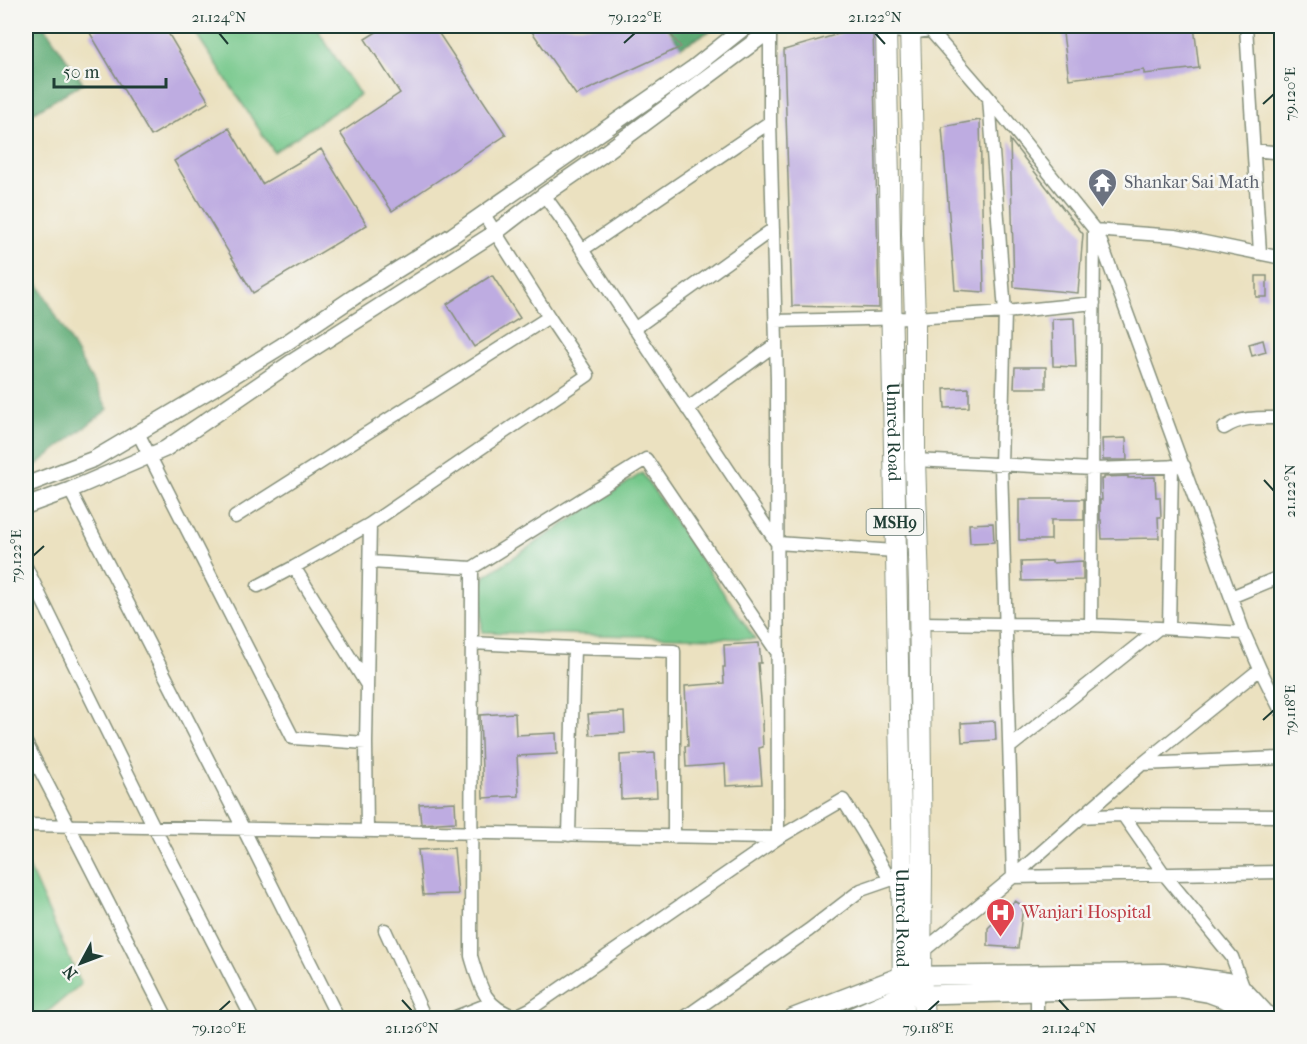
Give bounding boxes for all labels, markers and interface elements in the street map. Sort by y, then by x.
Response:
text: 21.124°N [192,8,247,26]
text: 79.122°E [608,8,662,26]
text: 21.122°N [848,8,902,26]
scale bar [54,51,166,89]
text: 50 m [63,62,100,83]
text: 79.120°E [1281,67,1299,121]
temple icon: Shankar Sai Math [1087,166,1119,208]
place label: Shankar Sai Math [1124,172,1259,193]
street label: Umred Road [882,382,905,482]
text: 21.122°N [1281,464,1299,518]
road number: MSH9 [866,509,924,535]
text: 79.122°E [7,529,25,583]
text: 79.118°E [1281,685,1299,735]
street label: Umred Road [891,868,913,968]
hospital icon: Wanjari Hospital [985,896,1017,938]
place label: Wanjari Hospital [1021,902,1151,923]
north arrow [51,933,111,993]
text: N [58,961,81,983]
text: 79.120°E [192,1019,246,1037]
text: 21.126°N [385,1019,440,1037]
text: 79.118°E [903,1019,953,1037]
text: 21.124°N [1042,1019,1097,1037]

